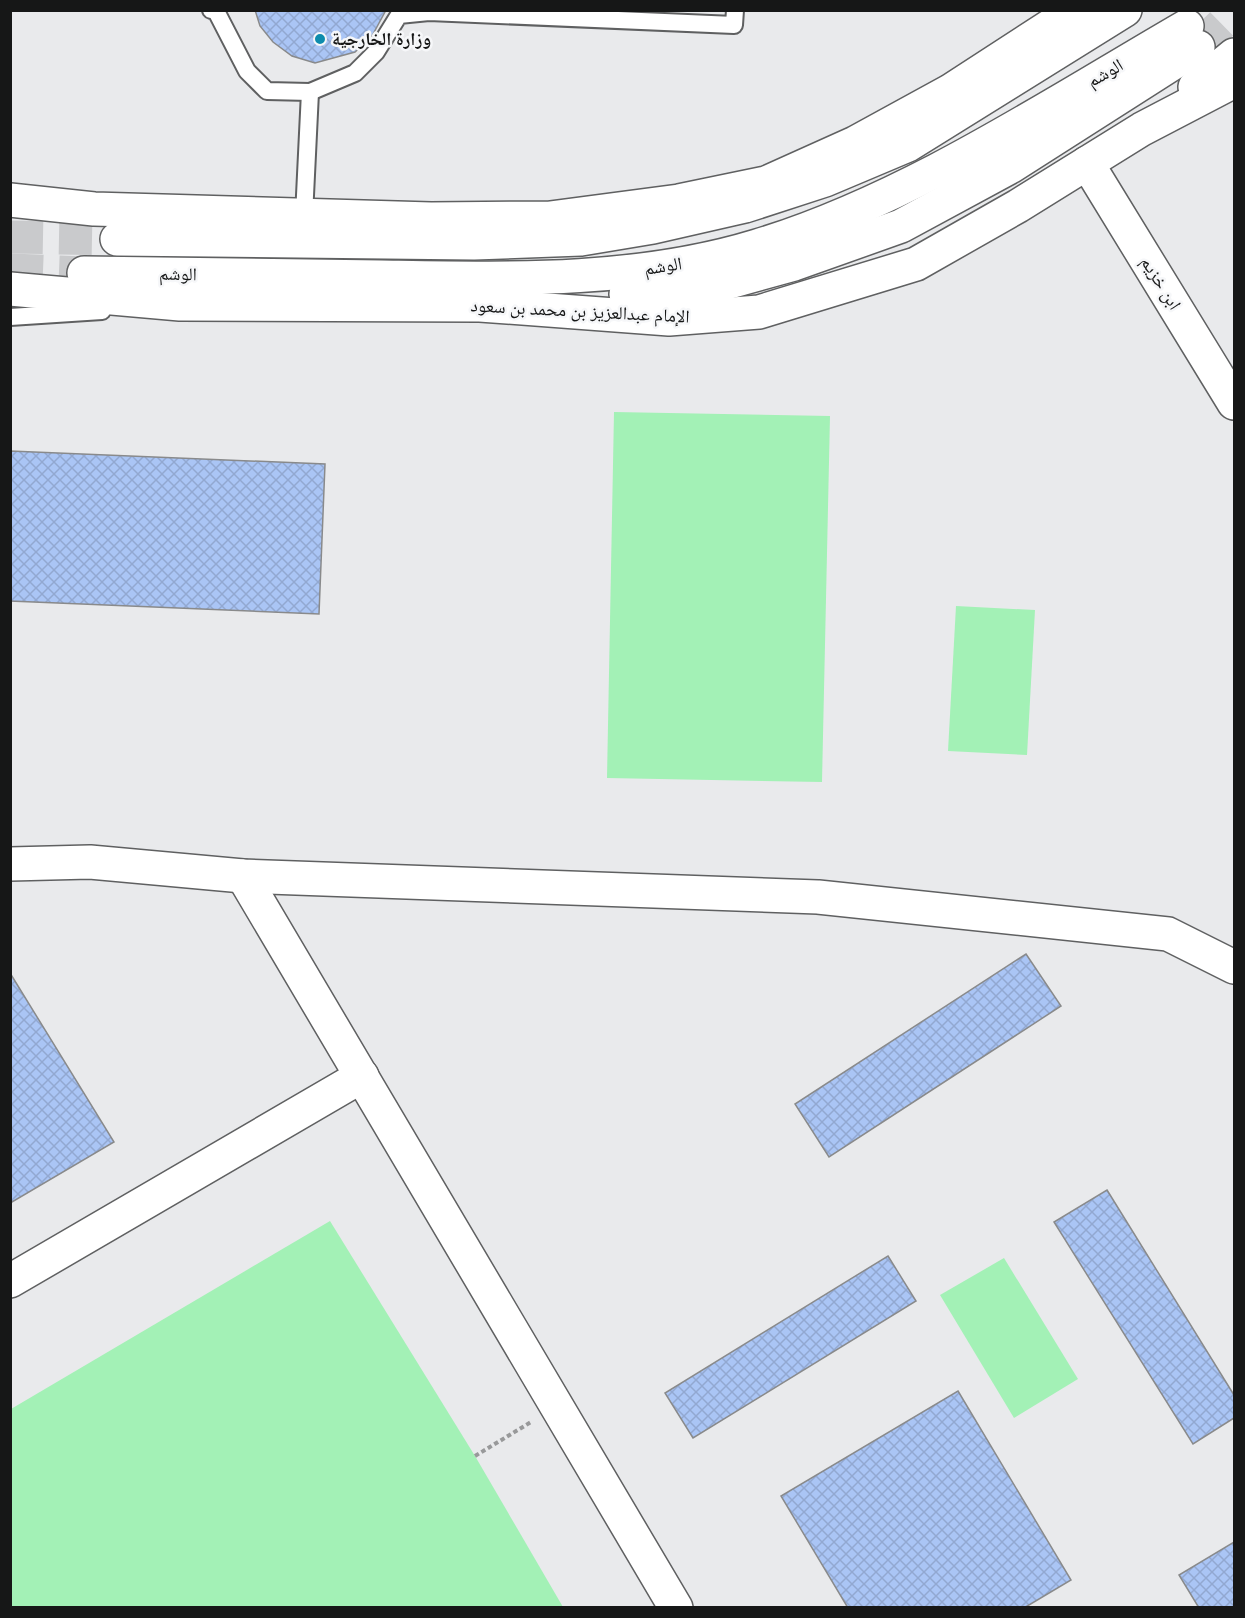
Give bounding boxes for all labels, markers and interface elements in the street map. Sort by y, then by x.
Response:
place label: وزارة الخارجية [332,28,431,49]
marker: وزارة الخارجية [313,32,327,46]
street label: الوشم [1083,54,1127,93]
street label: الوشم [643,252,684,281]
street label: ابن خزيم [1135,252,1186,314]
street label: الوشم [159,263,197,286]
street label: الإمام عبدالعزيز بن محمد بن سعود [470,294,690,329]

